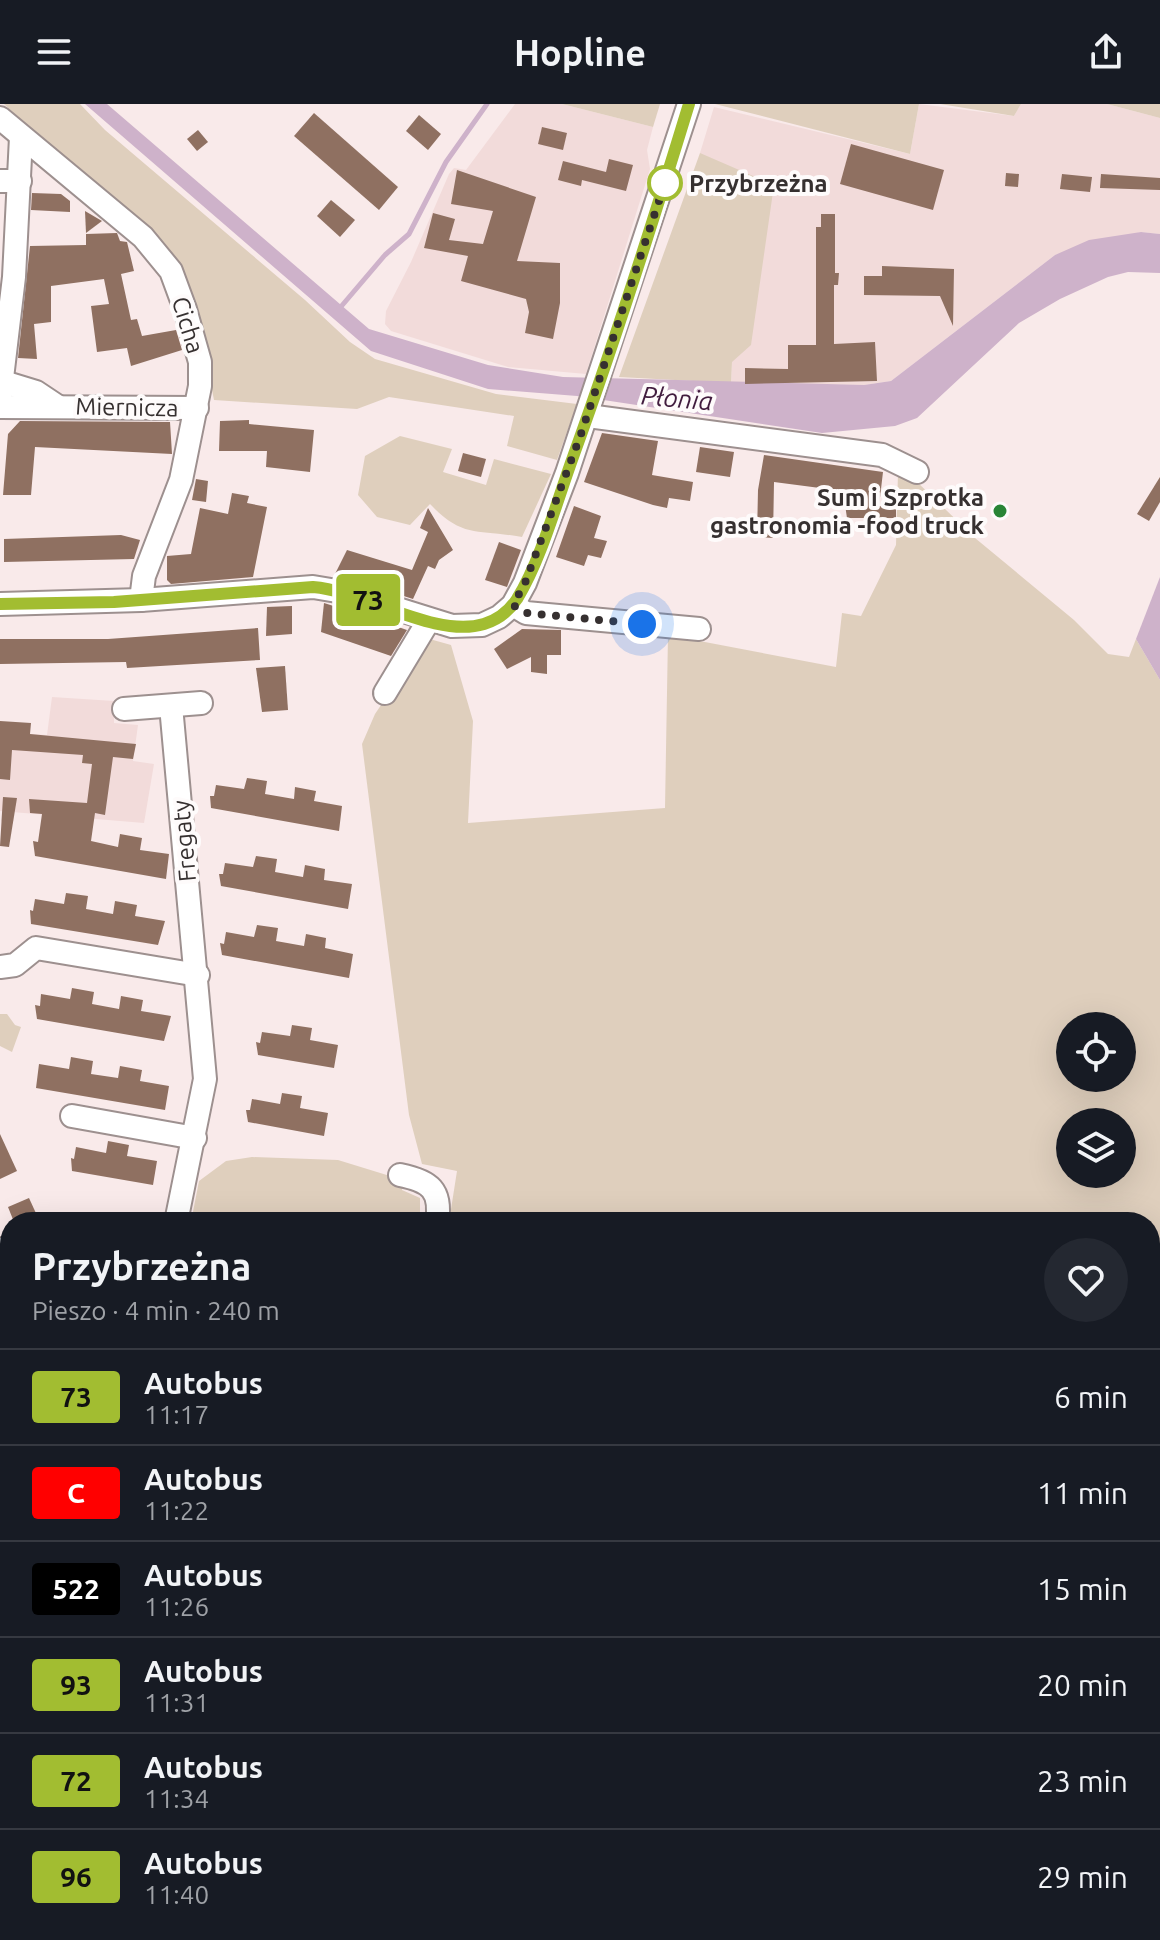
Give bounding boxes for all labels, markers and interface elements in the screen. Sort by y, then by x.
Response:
icon: menu [32,30,76,74]
icon: share [1084,30,1128,74]
text: Hopline [514,32,646,73]
marker: Przybrzeżna [648,166,682,200]
place label: Przybrzeżna [689,170,828,197]
street label: Cicha [167,293,209,357]
water label: Płonia [640,380,714,416]
street label: Miernicza [75,393,179,421]
place label: Sum i Szprotka gastronomia -food truck [710,484,985,539]
marker: Sum i Szprotka gastronomia -food truck [991,502,1009,520]
line badge: 73 [332,574,404,626]
text: 73 [352,584,384,615]
your location [622,604,662,644]
street label: Fregaty [167,799,201,883]
map controls [1056,1012,1136,1188]
button: locate [1056,1012,1136,1092]
button: layers [1056,1108,1136,1188]
button: heart [1044,1238,1128,1322]
text: Przybrzeżna [32,1245,251,1287]
text: Pieszo · 4 min · 240 m [32,1296,280,1325]
text: Autobus [144,1366,263,1400]
text: 6 min [1054,1380,1128,1414]
text: 73 [60,1381,92,1412]
text: 11:17 [144,1400,209,1429]
text: Autobus [144,1462,263,1496]
text: 11 min [1037,1476,1128,1510]
text: C [67,1477,85,1508]
text: 11:22 [144,1496,209,1525]
text: Autobus [144,1558,263,1592]
text: 15 min [1037,1572,1128,1606]
text: 522 [52,1573,100,1604]
text: 11:26 [144,1592,209,1621]
text: Autobus [144,1654,263,1688]
text: 20 min [1037,1668,1128,1702]
text: 93 [60,1669,92,1700]
text: 11:31 [144,1688,209,1717]
text: Autobus [144,1750,263,1784]
text: 23 min [1037,1764,1128,1798]
text: 72 [60,1765,92,1796]
text: 11:34 [144,1784,209,1813]
text: Autobus [144,1846,263,1880]
text: 29 min [1037,1860,1128,1894]
text: 96 [60,1861,92,1892]
text: 11:40 [144,1880,209,1909]

